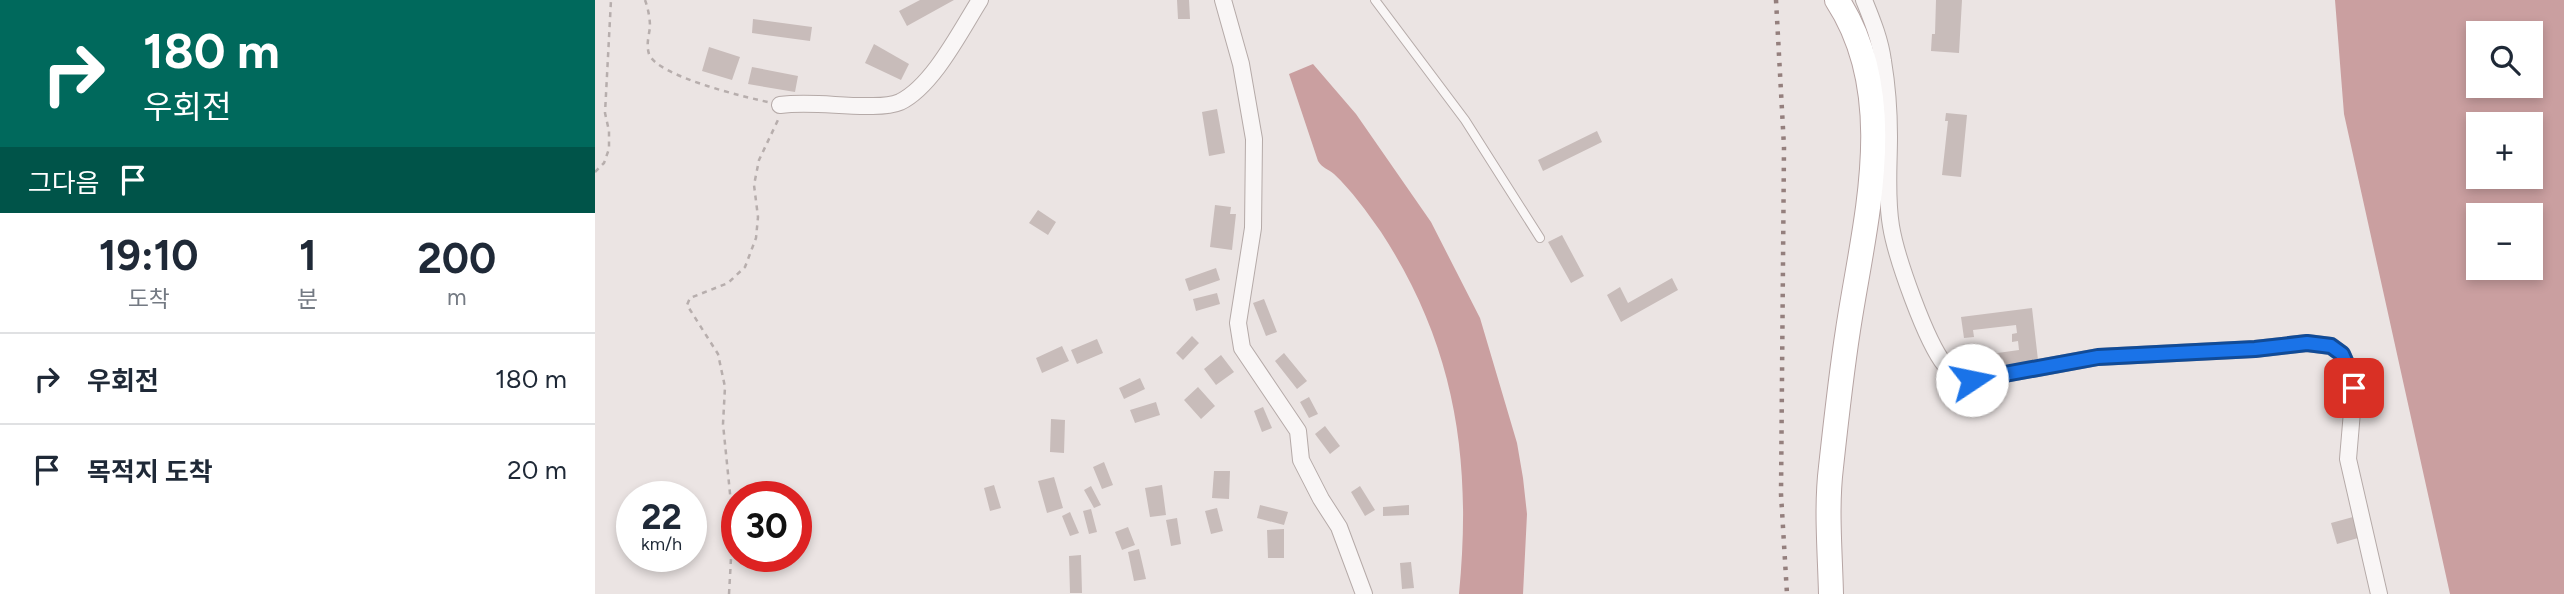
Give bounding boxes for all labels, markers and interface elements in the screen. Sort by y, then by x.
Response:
text: 180 m [143,21,280,80]
map controls [2466,21,2543,280]
button: search [2466,21,2543,98]
icon: right [28,28,119,119]
text: 우회전 [143,88,231,126]
button: + [2466,112,2543,189]
icon: arrive [114,161,152,199]
text: 그다음 [28,167,100,199]
button: − [2466,203,2543,280]
text: 19:10 [99,230,199,281]
text: 1 [299,230,317,281]
text: 200 [417,233,496,284]
text: m [447,283,467,311]
text: 도착 [128,285,170,313]
text: 분 [297,285,319,313]
position arrow [1935,343,2009,417]
pin [2324,358,2384,418]
icon: right [28,360,66,398]
text: 180 m [495,363,567,395]
text: 우회전 [87,365,159,397]
icon: arrive [2335,369,2373,407]
icon: arrive [28,451,66,489]
text: 20 m [507,454,567,486]
text: 목적지 도착 [87,456,213,488]
speed limit sign: 30 [721,481,812,572]
text: 22 [641,496,682,538]
text: km/h [641,533,682,555]

